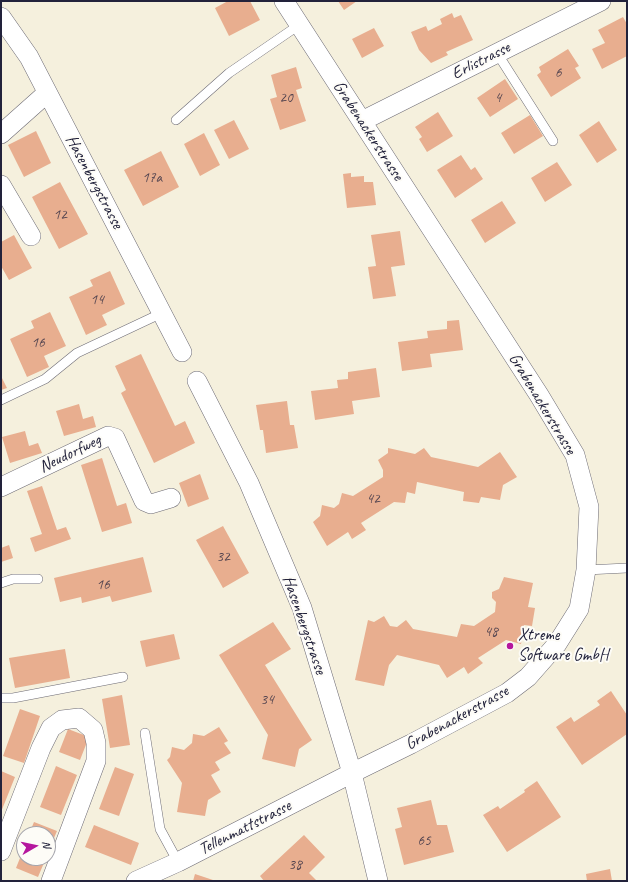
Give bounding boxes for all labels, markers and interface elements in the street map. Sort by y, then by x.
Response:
street label: Erlistrasse [448,38,514,84]
house number: 6 [555,64,561,82]
street label: Grabenackerstrasse [328,77,408,185]
house number: 20 [279,89,293,107]
house number: 4 [495,89,501,107]
street label: Hasenbergstrasse [61,132,127,232]
house number: 17a [142,169,162,187]
house number: 12 [53,206,67,224]
house number: 14 [90,291,104,309]
house number: 16 [31,334,45,352]
street label: Grabenackerstrasse [504,350,580,458]
street label: Neudorfweg [36,430,104,478]
house number: 42 [366,490,380,508]
house number: 32 [216,548,230,566]
street label: Hasenbergstrasse [278,573,330,677]
house number: 16 [96,576,110,594]
house number: 48 [484,623,498,641]
place label: Xtreme Software GmbH [518,626,608,666]
marker: Xtreme Software GmbH [505,641,515,651]
street label: Grabenackerstrasse [402,681,512,755]
house number: 34 [260,691,274,709]
street label: Tellenmattstrasse [196,796,294,860]
north arrow [16,826,56,866]
house number: 65 [417,832,431,850]
text: N [39,840,54,849]
house number: 38 [288,856,302,874]

